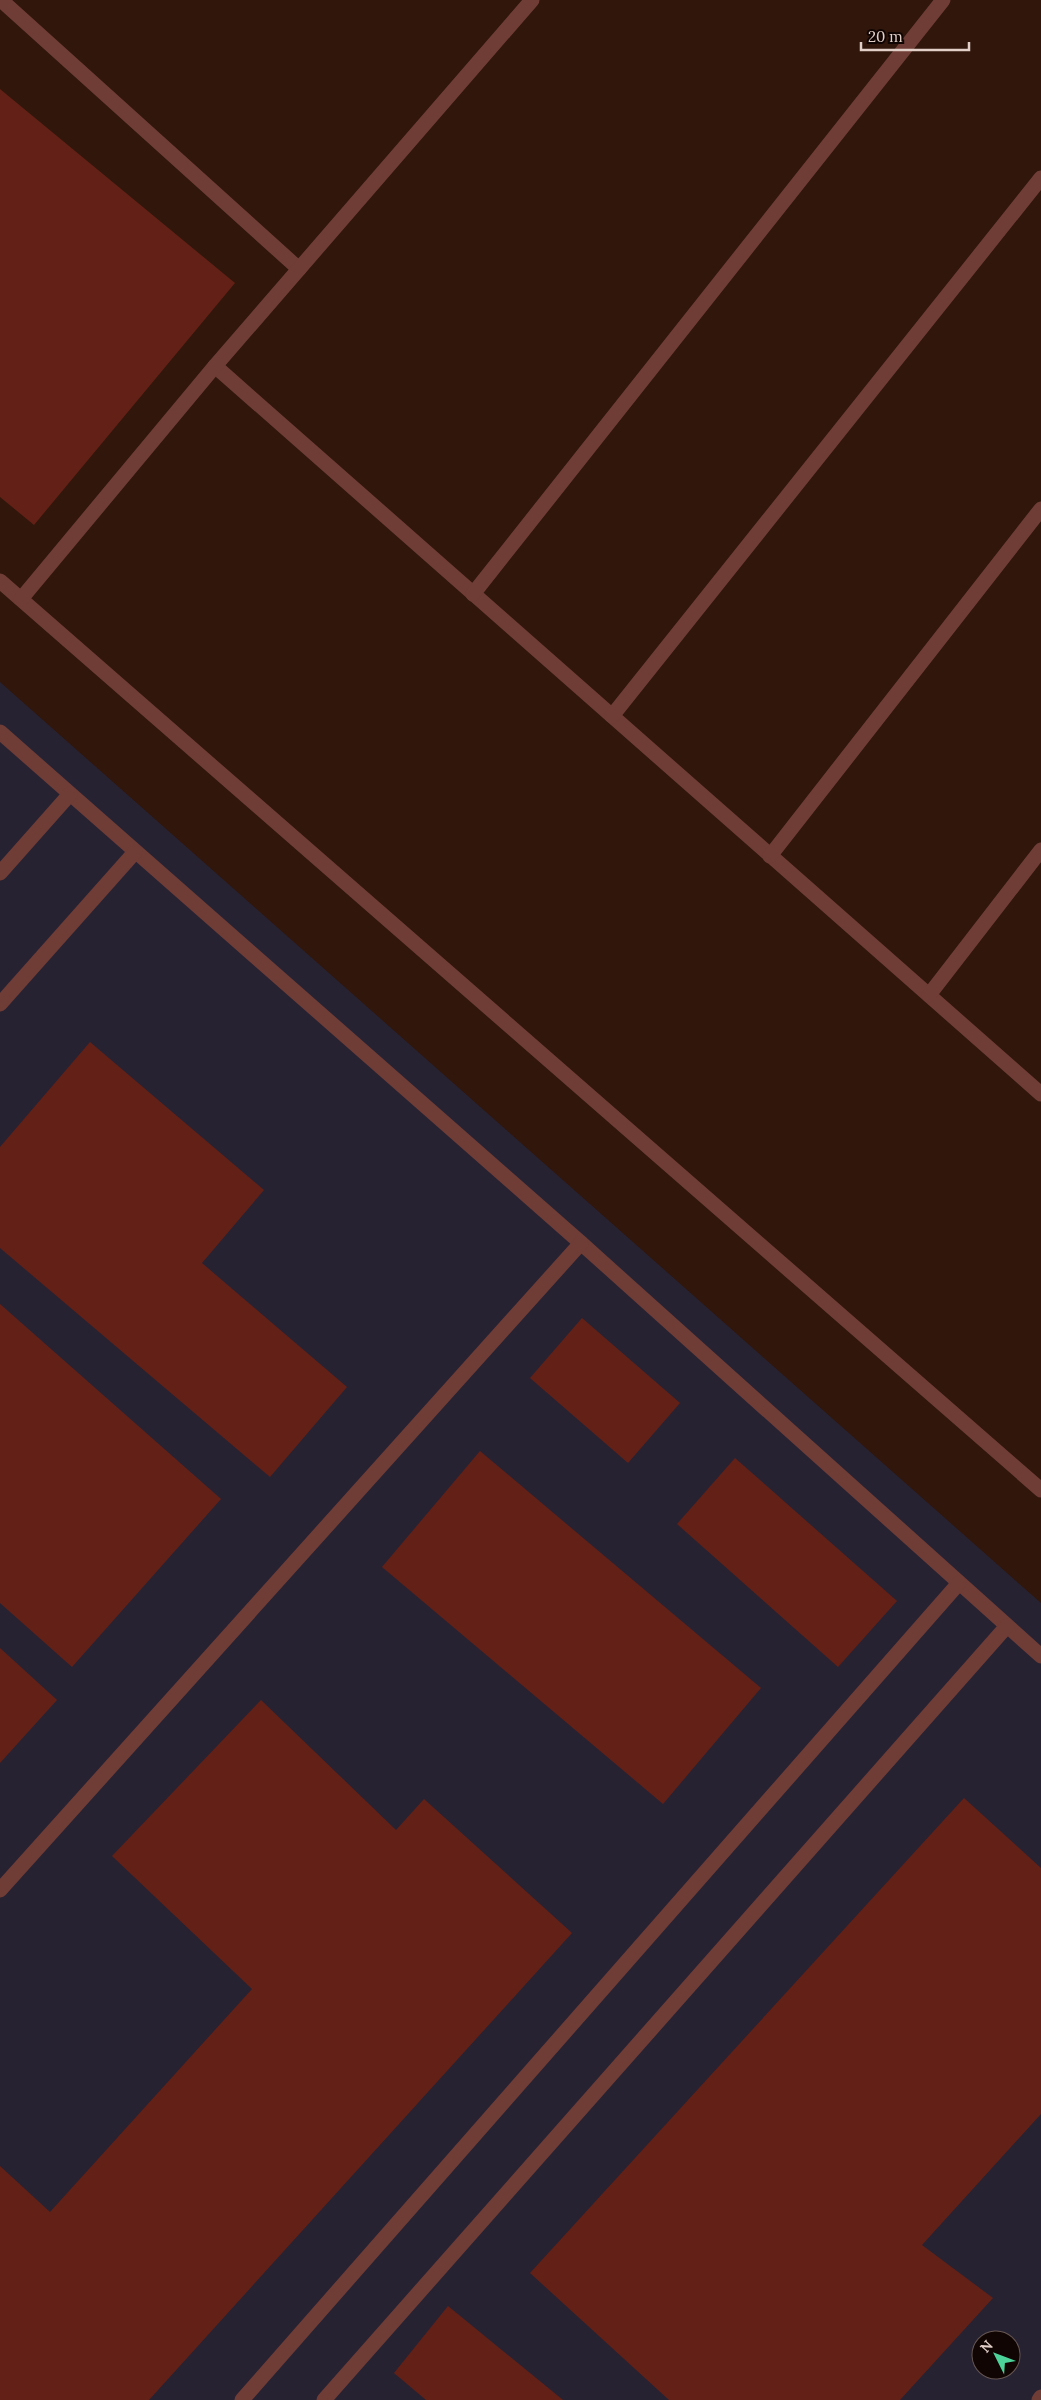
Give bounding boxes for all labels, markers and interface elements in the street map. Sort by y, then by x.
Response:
scale bar [861,20,968,52]
text: 20 m [868,27,903,46]
north arrow [971,2330,1021,2380]
text: N [976,2336,997,2356]

